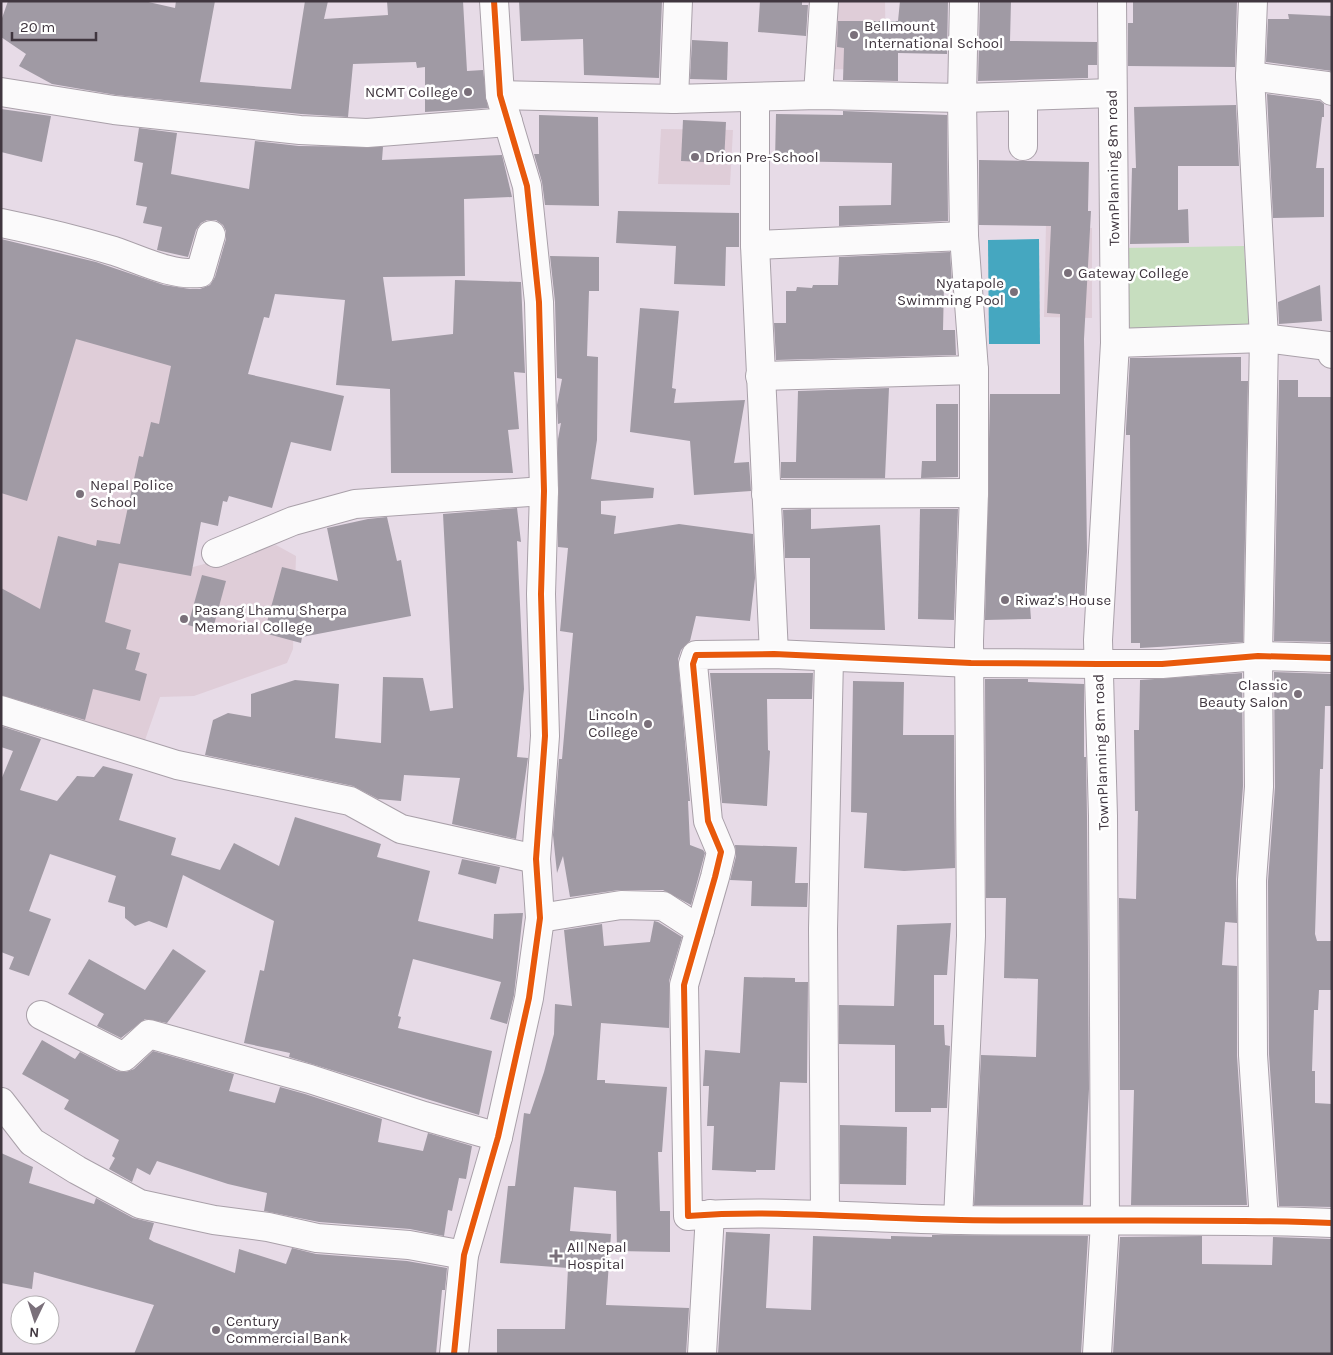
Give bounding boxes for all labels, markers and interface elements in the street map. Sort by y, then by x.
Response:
scale bar [12,10,96,42]
place label: Bellmount International School [864,17,1003,52]
text: 20 m [20,18,55,36]
marker: Bellmount International School [848,29,860,41]
place label: NCMT College [365,83,458,101]
marker: NCMT College [462,86,474,98]
street label: TownPlanning 8m road [1103,90,1123,246]
place label: Drion Pre-School [705,148,819,166]
marker: Drion Pre-School [689,151,701,163]
place label: Gateway College [1078,264,1189,282]
marker: Gateway College [1062,267,1074,279]
place label: Nyatapole Swimming Pool [897,274,1004,309]
marker: Nyatapole Swimming Pool [1008,286,1020,298]
place label: Nepal Police School [90,476,173,511]
marker: Nepal Police School [74,488,86,500]
place label: Riwaz's House [1015,591,1111,609]
marker: Riwaz's House [999,594,1011,606]
place label: Pasang Lhamu Sherpa Memorial College [194,601,347,636]
marker: Pasang Lhamu Sherpa Memorial College [178,613,190,625]
street label: TownPlanning 8m road [1089,674,1113,830]
place label: Classic Beauty Salon [1199,676,1288,711]
marker: Classic Beauty Salon [1292,688,1304,700]
place label: Lincoln College [588,706,638,741]
marker: Lincoln College [642,718,654,730]
place label: All Nepal Hospital [567,1238,627,1273]
marker: All Nepal Hospital [549,1249,563,1263]
north arrow [10,1295,60,1345]
place label: Century Commercial Bank [226,1312,348,1347]
text: N [29,1324,40,1341]
marker: Century Commercial Bank [210,1324,222,1336]

